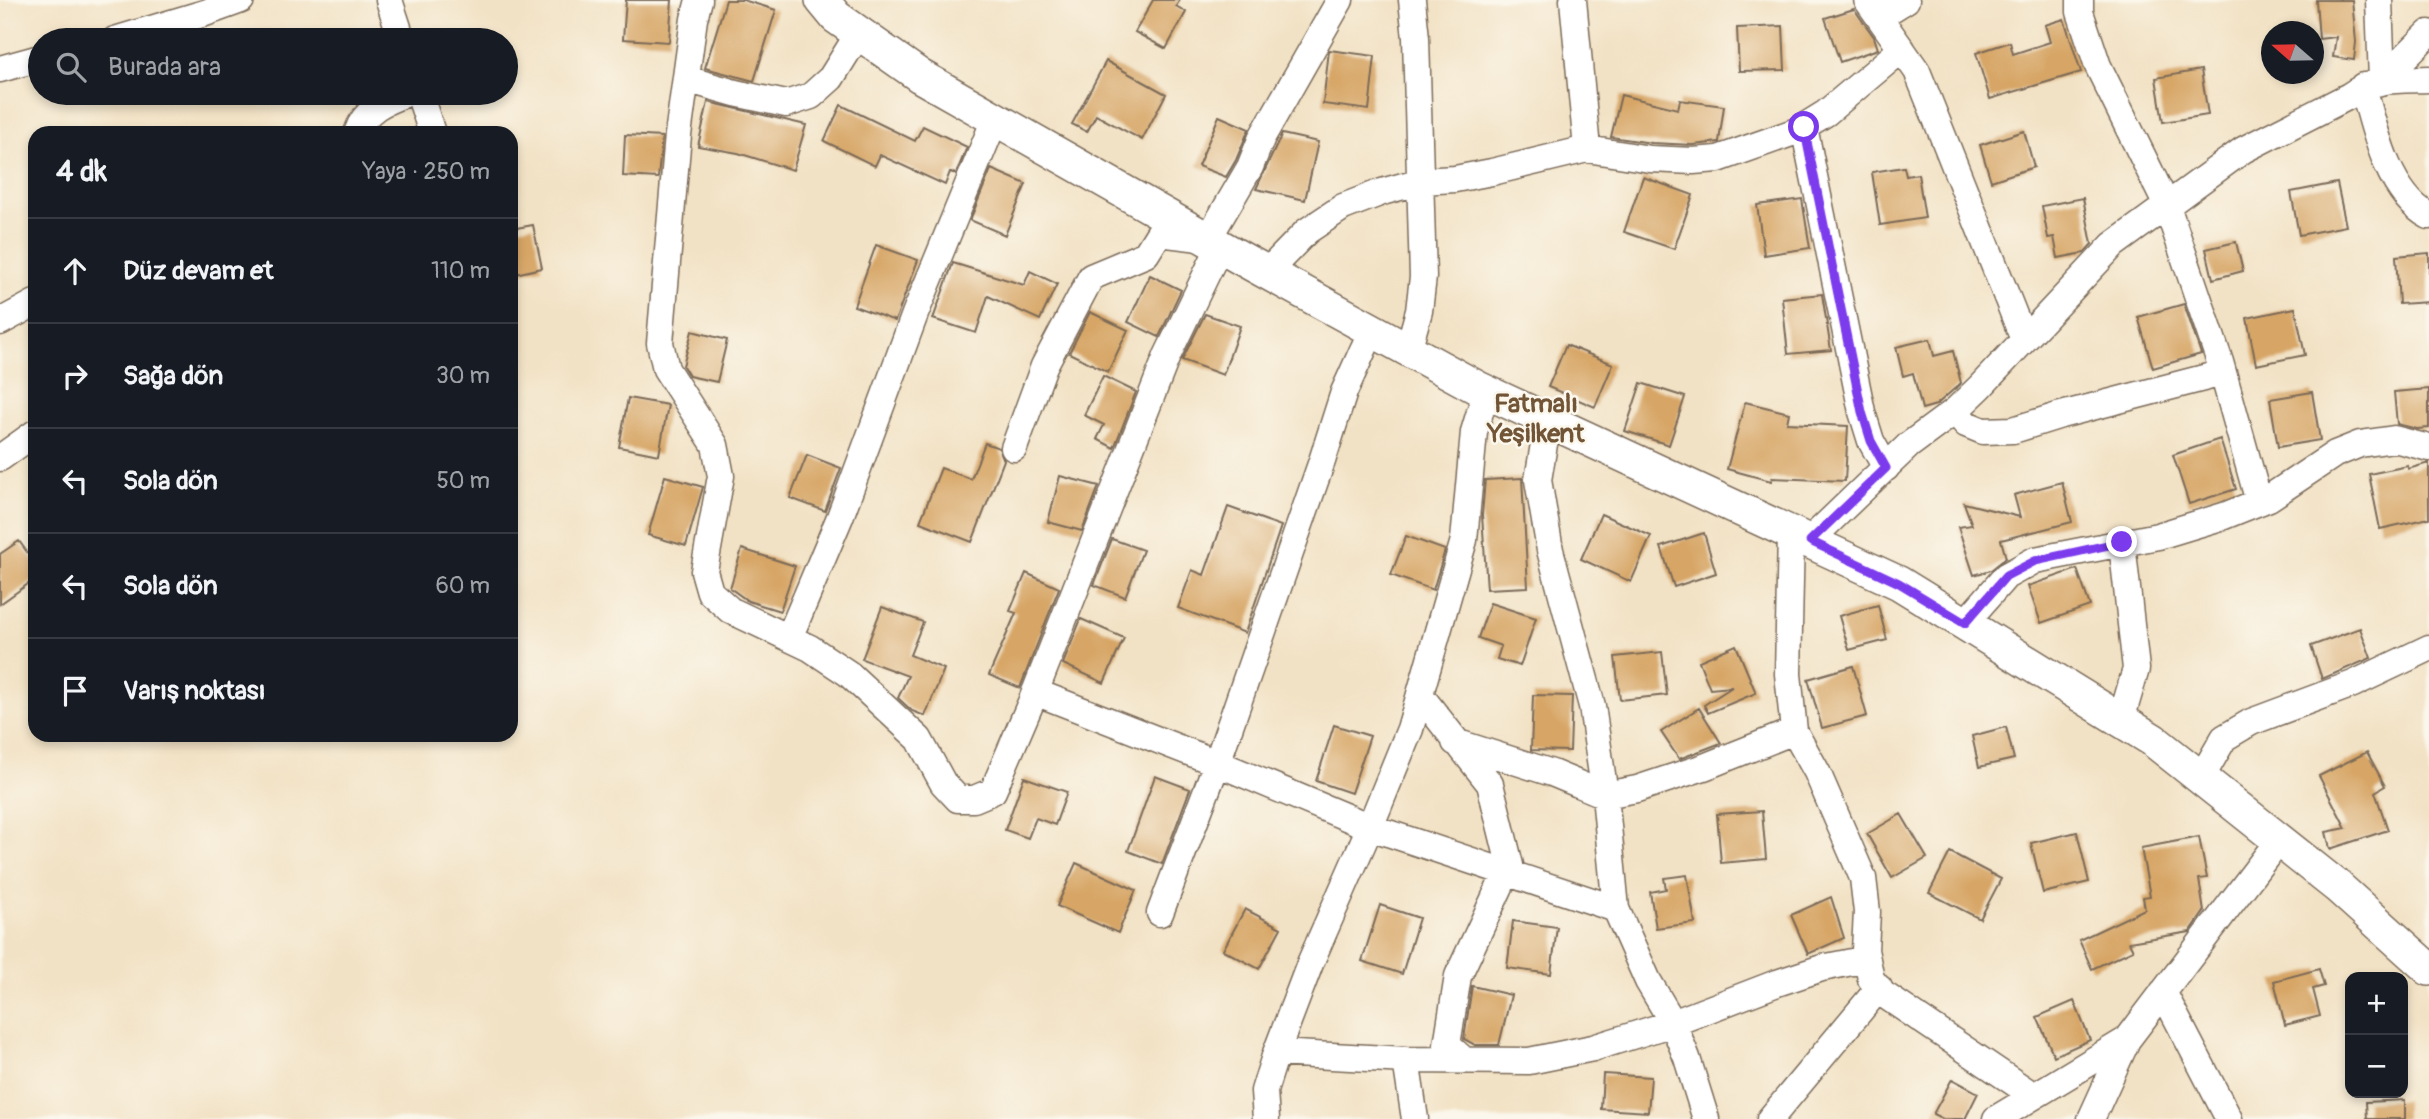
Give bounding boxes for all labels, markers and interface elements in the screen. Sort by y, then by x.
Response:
north arrow [2261,21,2324,84]
search box [28,28,518,105]
icon: search [52,48,90,86]
text: Burada ara [108,51,221,83]
route start [1788,111,1819,142]
text: 4 dk [56,153,107,190]
text: Yaya · 250 m [362,157,490,186]
icon: ahead [56,252,94,290]
text: Düz devam et [123,255,274,287]
text: 110 m [431,256,490,285]
icon: right [56,357,94,395]
text: Sağa dön [123,360,223,392]
text: 30 m [436,361,490,390]
district label: Fatmalı Yeşilkent [1487,388,1585,450]
icon: left [56,462,94,500]
text: Sola dön [123,465,218,497]
text: 50 m [436,466,490,495]
route end [2106,526,2137,557]
icon: left [56,567,94,605]
text: Sola dön [123,570,218,602]
text: 60 m [435,571,490,600]
icon: arrive [56,672,94,710]
text: Varış noktası [123,675,265,707]
map controls [2345,972,2408,1098]
button: + [2345,972,2408,1035]
button: − [2345,1035,2408,1098]

